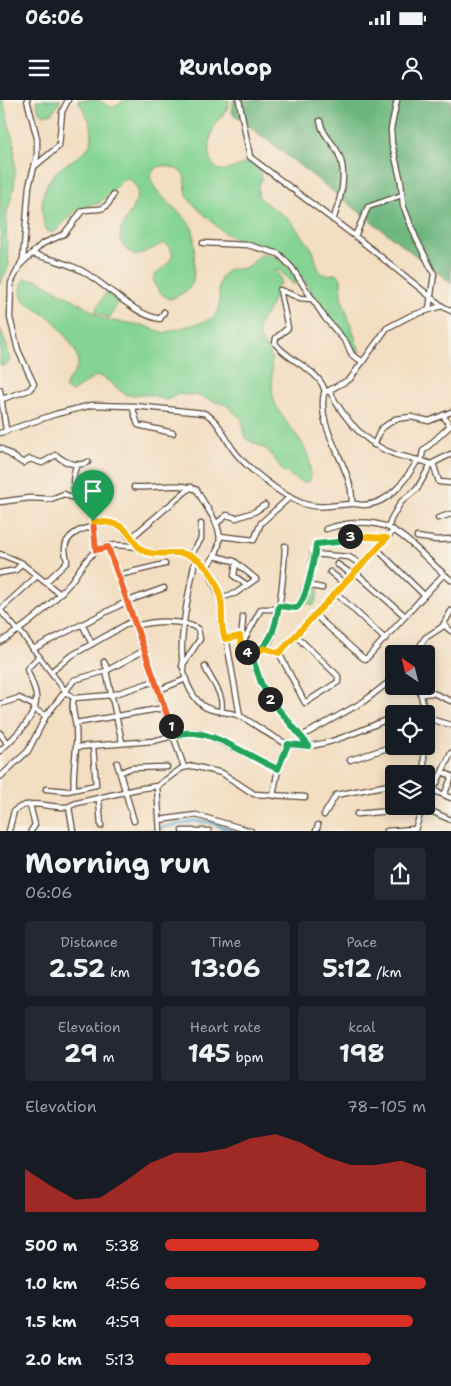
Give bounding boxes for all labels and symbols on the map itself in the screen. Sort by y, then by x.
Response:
pin [72,470,114,521]
pin: 3 [338,524,362,548]
pin: 4 [234,640,260,664]
north arrow [385,645,435,695]
pin: 2 [258,686,282,712]
pin: 1 [158,714,184,738]

